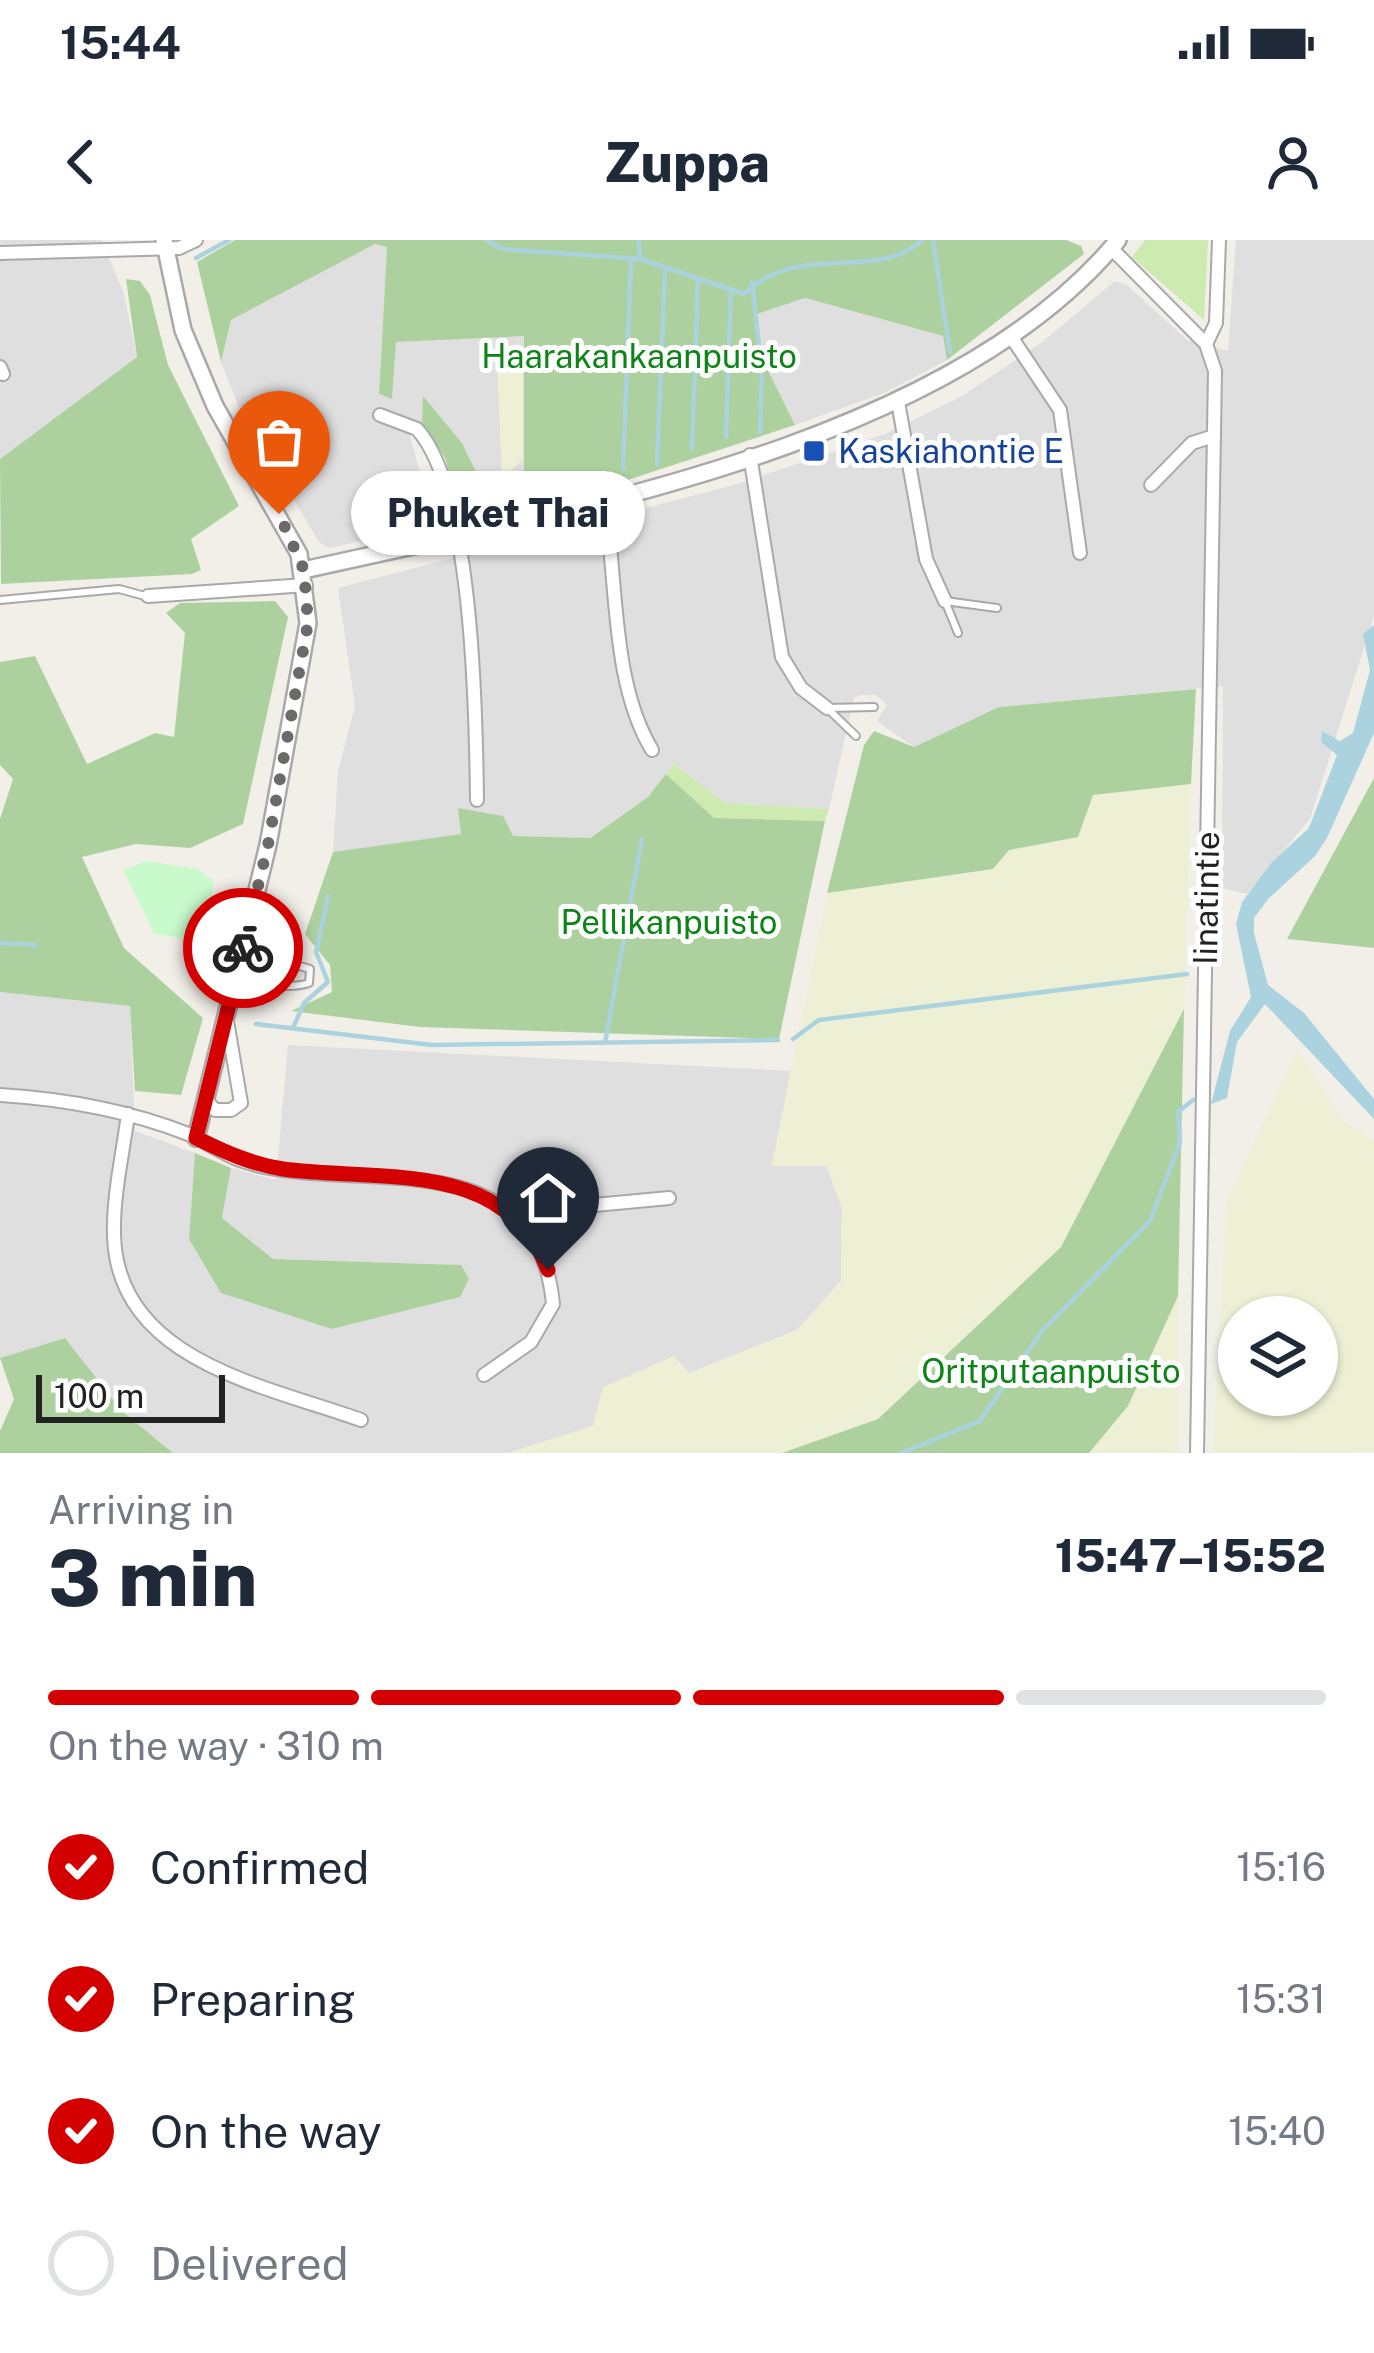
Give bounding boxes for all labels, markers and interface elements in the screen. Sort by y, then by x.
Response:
text: 15:44 [60,16,181,69]
icon: back [48,129,114,195]
icon: person [1260,129,1326,195]
text: Zuppa [604,131,770,194]
park label: Haarakankaanpuisto [481,337,797,375]
pin [228,391,330,514]
icon: bag [246,409,312,475]
place label: Kaskiahontie E [838,432,1064,470]
marker: Kaskiahontie E [801,438,827,464]
callout: Phuket Thai [351,472,645,556]
text: Phuket Thai [387,490,609,536]
street label: Iinatintie [1186,831,1226,965]
courier [183,888,303,1008]
park label: Pellikanpuisto [560,903,778,941]
icon: bike [210,915,276,981]
pin [497,1147,599,1270]
icon: home [515,1165,581,1231]
map controls [1218,1296,1338,1416]
button: layers [1218,1296,1338,1416]
park label: Oritputaanpuisto [921,1352,1181,1390]
scale bar [36,1369,225,1422]
text: 100 m [54,1377,144,1415]
text: Arriving in [48,1487,234,1533]
text: 15:47–15:52 [1055,1529,1326,1582]
text: 3 min [48,1532,257,1624]
text: On the way · 310 m [48,1723,384,1769]
icon: check [48,1834,114,1900]
text: Confirmed [150,1841,369,1894]
text: 15:16 [1236,1844,1326,1890]
icon: check [48,1966,114,2032]
text: Preparing [150,1973,356,2026]
text: 15:31 [1236,1976,1326,2022]
icon: check [48,2098,114,2164]
text: On the way [150,2105,382,2158]
text: 15:40 [1228,2108,1326,2154]
text: Delivered [150,2237,349,2290]

